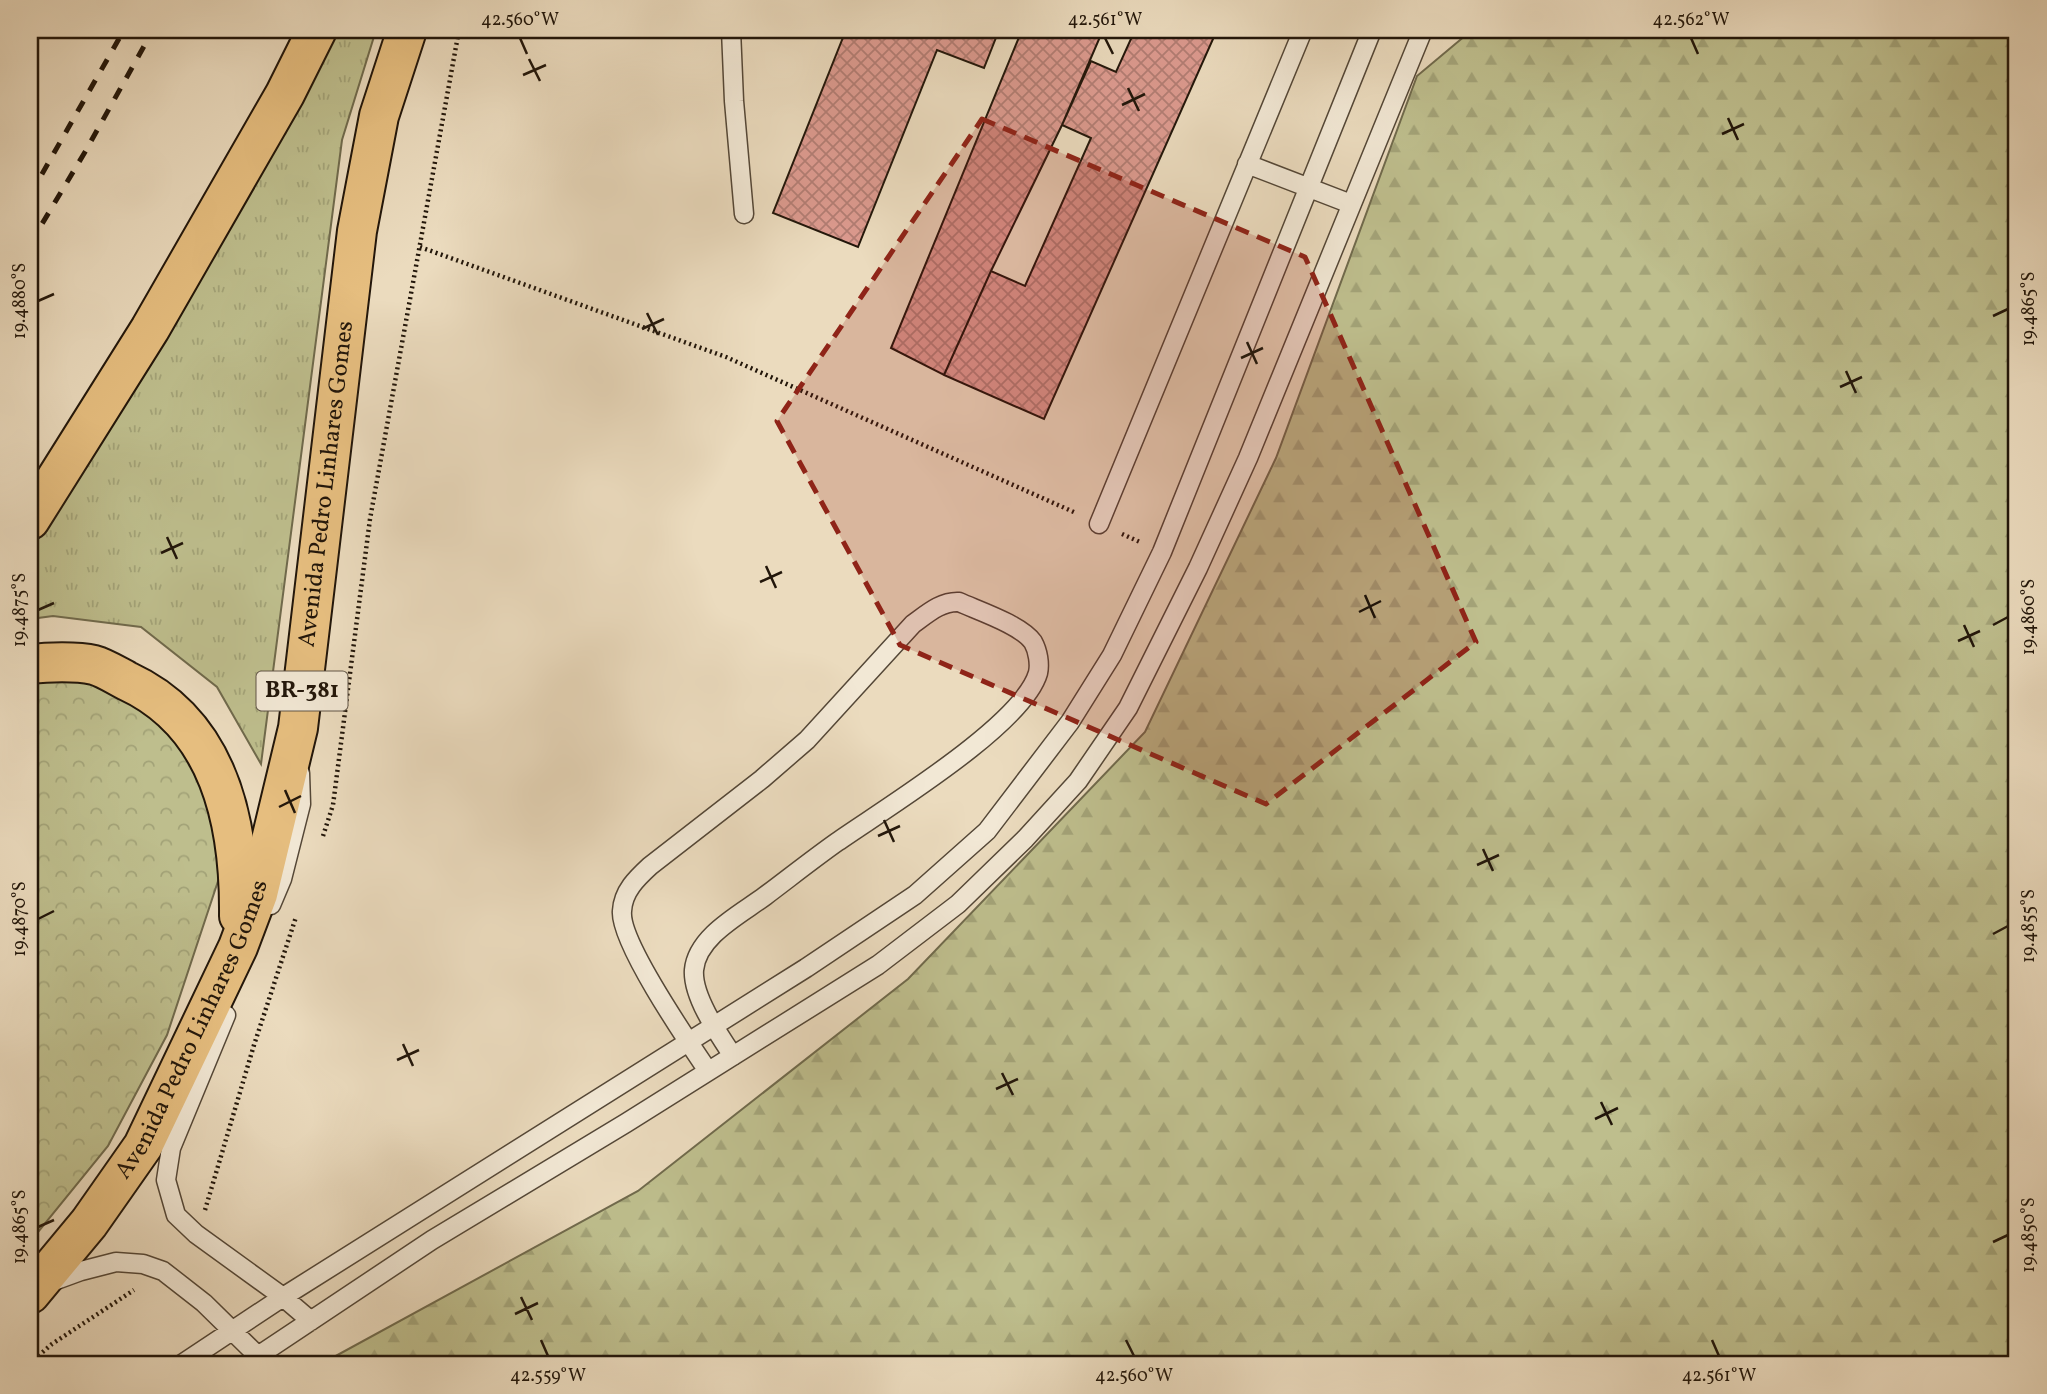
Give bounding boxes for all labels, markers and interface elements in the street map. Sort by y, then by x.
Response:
text: 42.560°W [481,8,559,33]
text: 42.561°W [1068,8,1142,33]
text: 42.562°W [1652,8,1730,33]
text: 19.4880°S [8,263,33,339]
text: 19.4865°S [2017,272,2042,346]
street label: Avenida Pedro Linhares Gomes [291,319,363,649]
text: 19.4875°S [8,573,33,647]
text: 19.4860°S [2017,579,2042,655]
road number: BR-381 [256,671,348,710]
street label: Avenida Pedro Linhares Gomes [108,877,278,1186]
text: 19.4870°S [8,881,33,957]
text: 19.4855°S [2017,889,2042,963]
text: 19.4865°S [8,1190,33,1264]
text: 19.4850°S [2017,1197,2042,1273]
text: 42.559°W [510,1364,586,1389]
text: 42.560°W [1095,1364,1173,1389]
text: 42.561°W [1682,1364,1756,1389]

